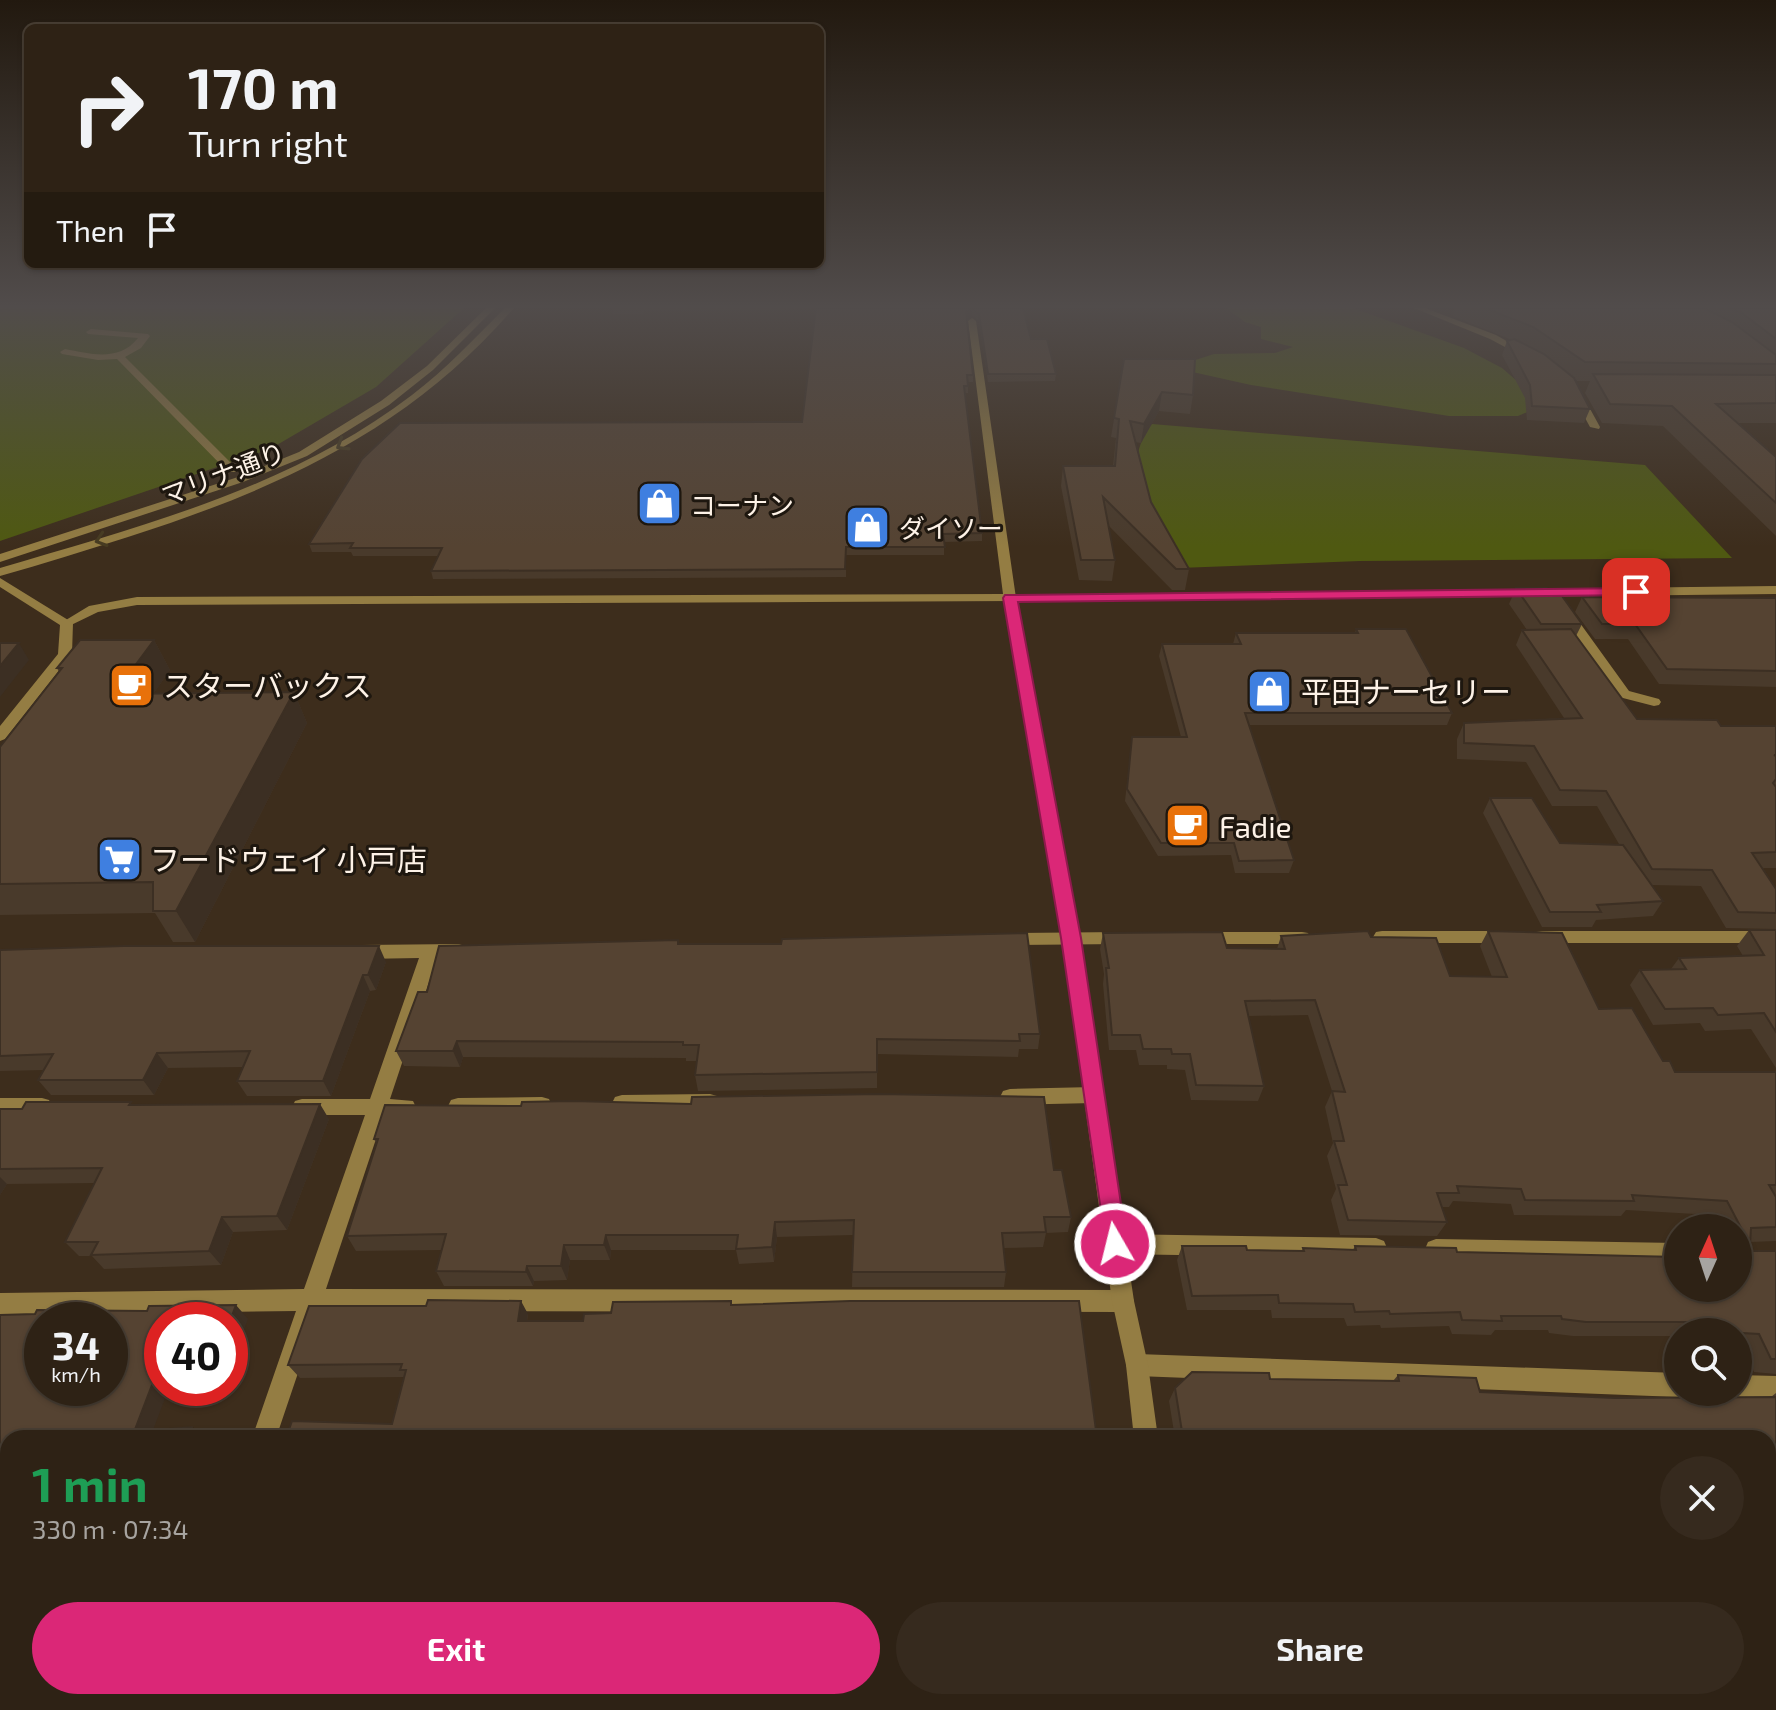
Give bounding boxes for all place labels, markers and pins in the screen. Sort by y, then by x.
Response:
shop icon: コーナン [635,480,683,528]
place label: コーナン [690,489,794,520]
shop icon: ダイソー [844,503,892,551]
place label: ダイソー [899,512,1003,543]
pin [1602,558,1670,626]
cafe icon: スターバックス [108,661,156,709]
place label: スターバックス [163,667,372,703]
shop icon: 平田ナーセリー [1246,667,1294,715]
place label: 平田ナーセリー [1301,673,1511,709]
cafe icon: Fadie [1164,802,1212,850]
place label: Fadie [1219,808,1292,844]
supermarket icon: フードウェイ 小戸店 [95,835,143,883]
place label: フードウェイ 小戸店 [150,841,427,877]

